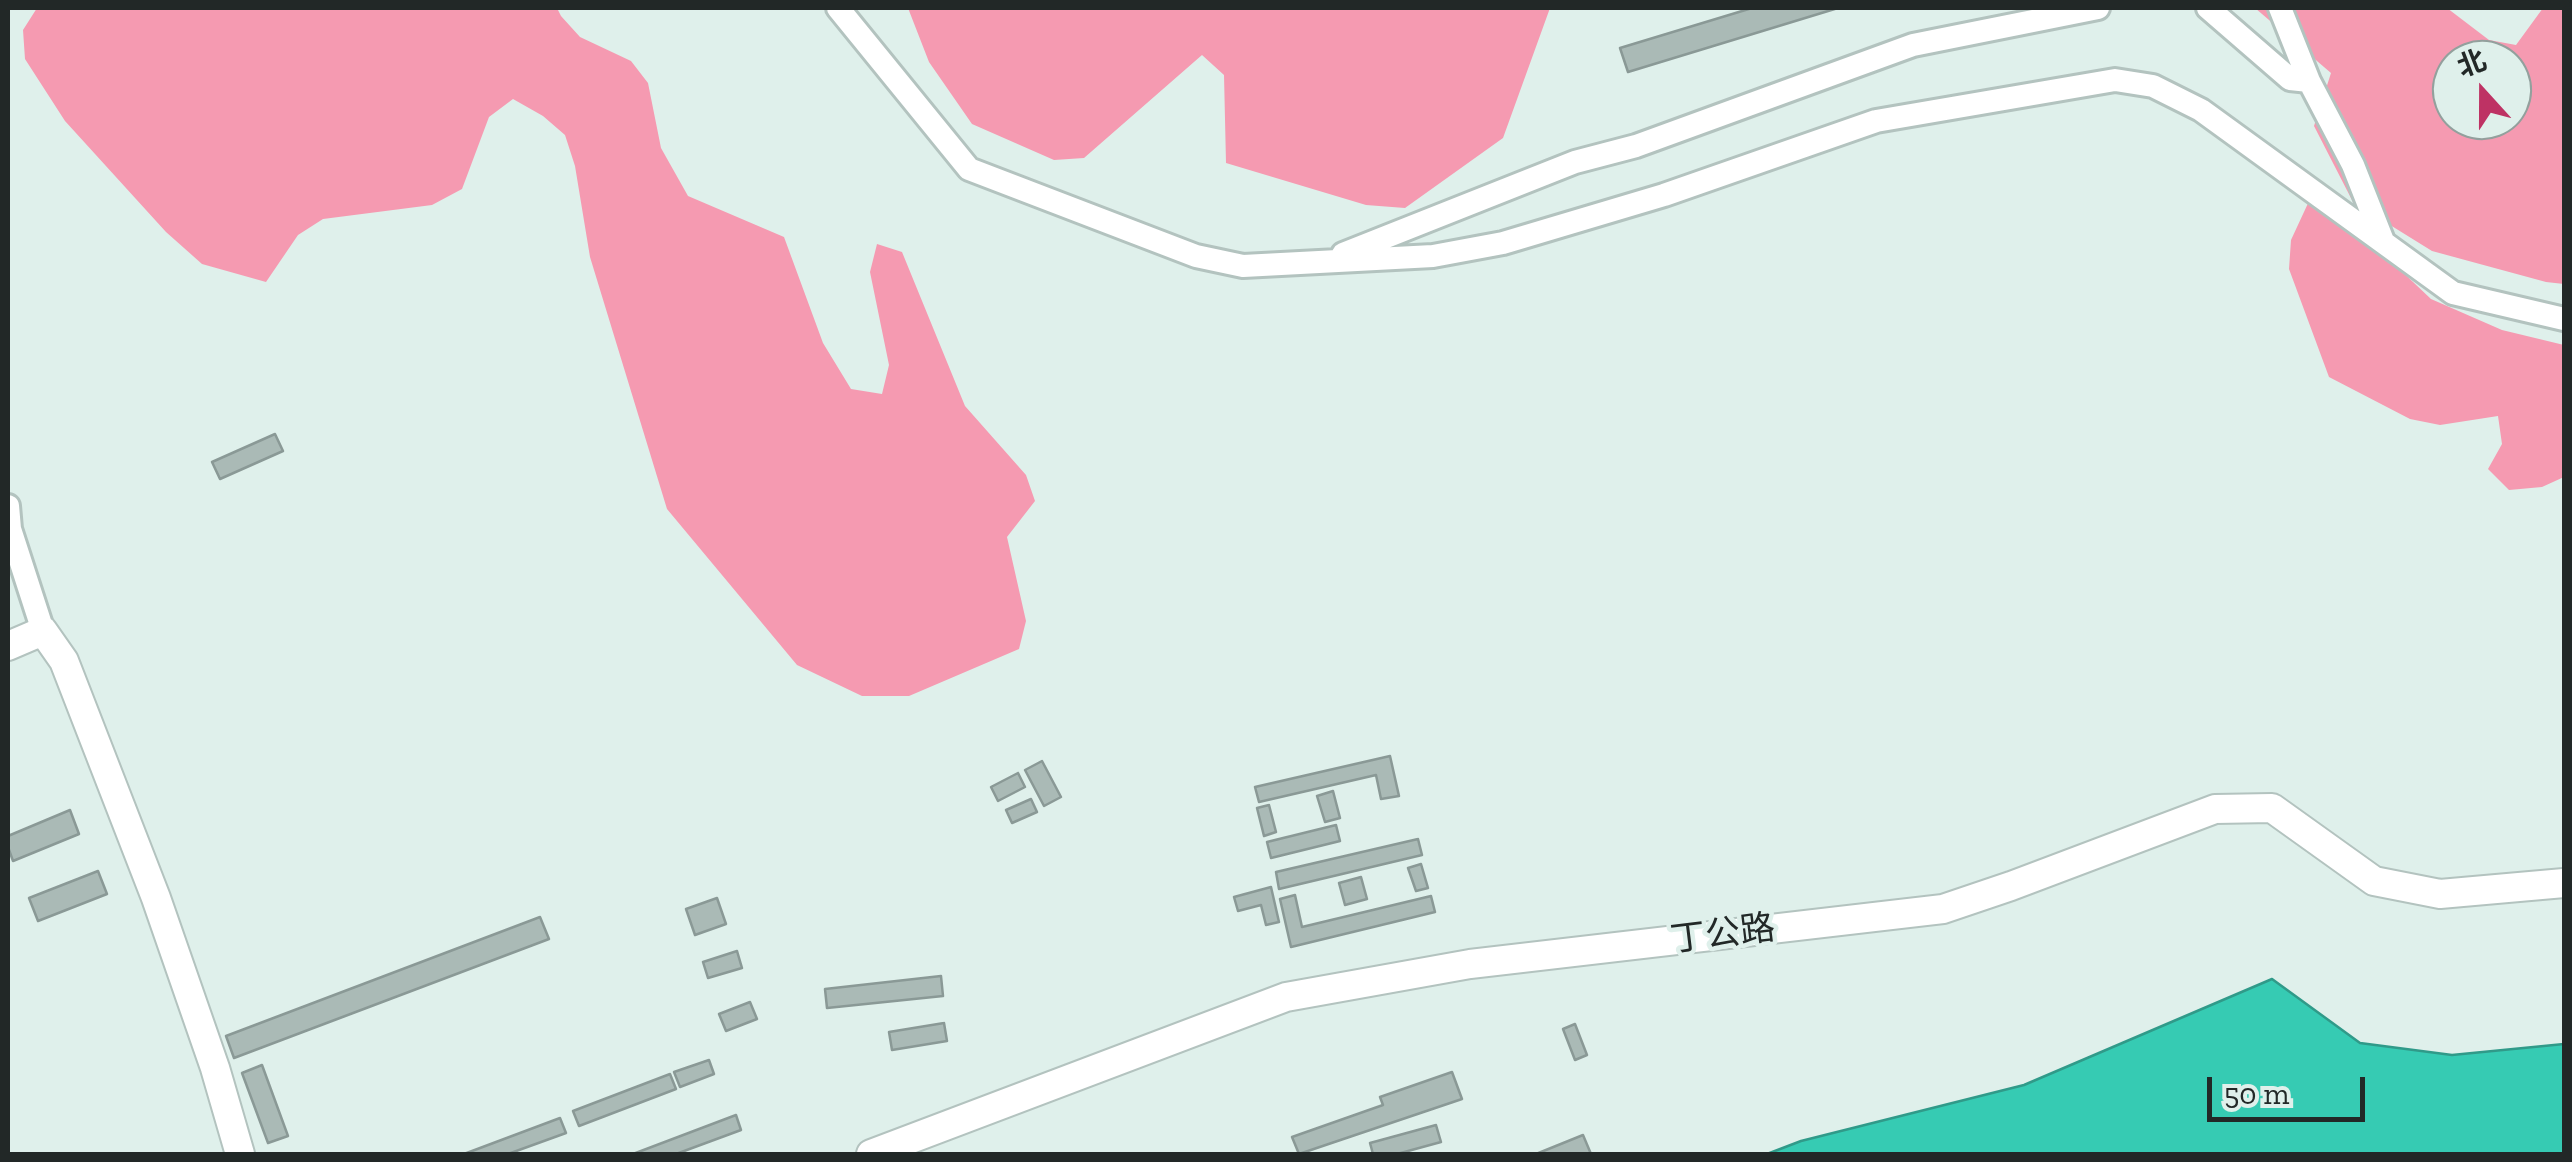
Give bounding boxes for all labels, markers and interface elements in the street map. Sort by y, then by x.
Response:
north arrow [2432,40,2532,140]
text: 北 [2453,43,2491,84]
street label: 丁公路 [1668,908,1778,962]
scale bar [2212,1057,2370,1119]
text: 50 m [2224,1076,2289,1112]

